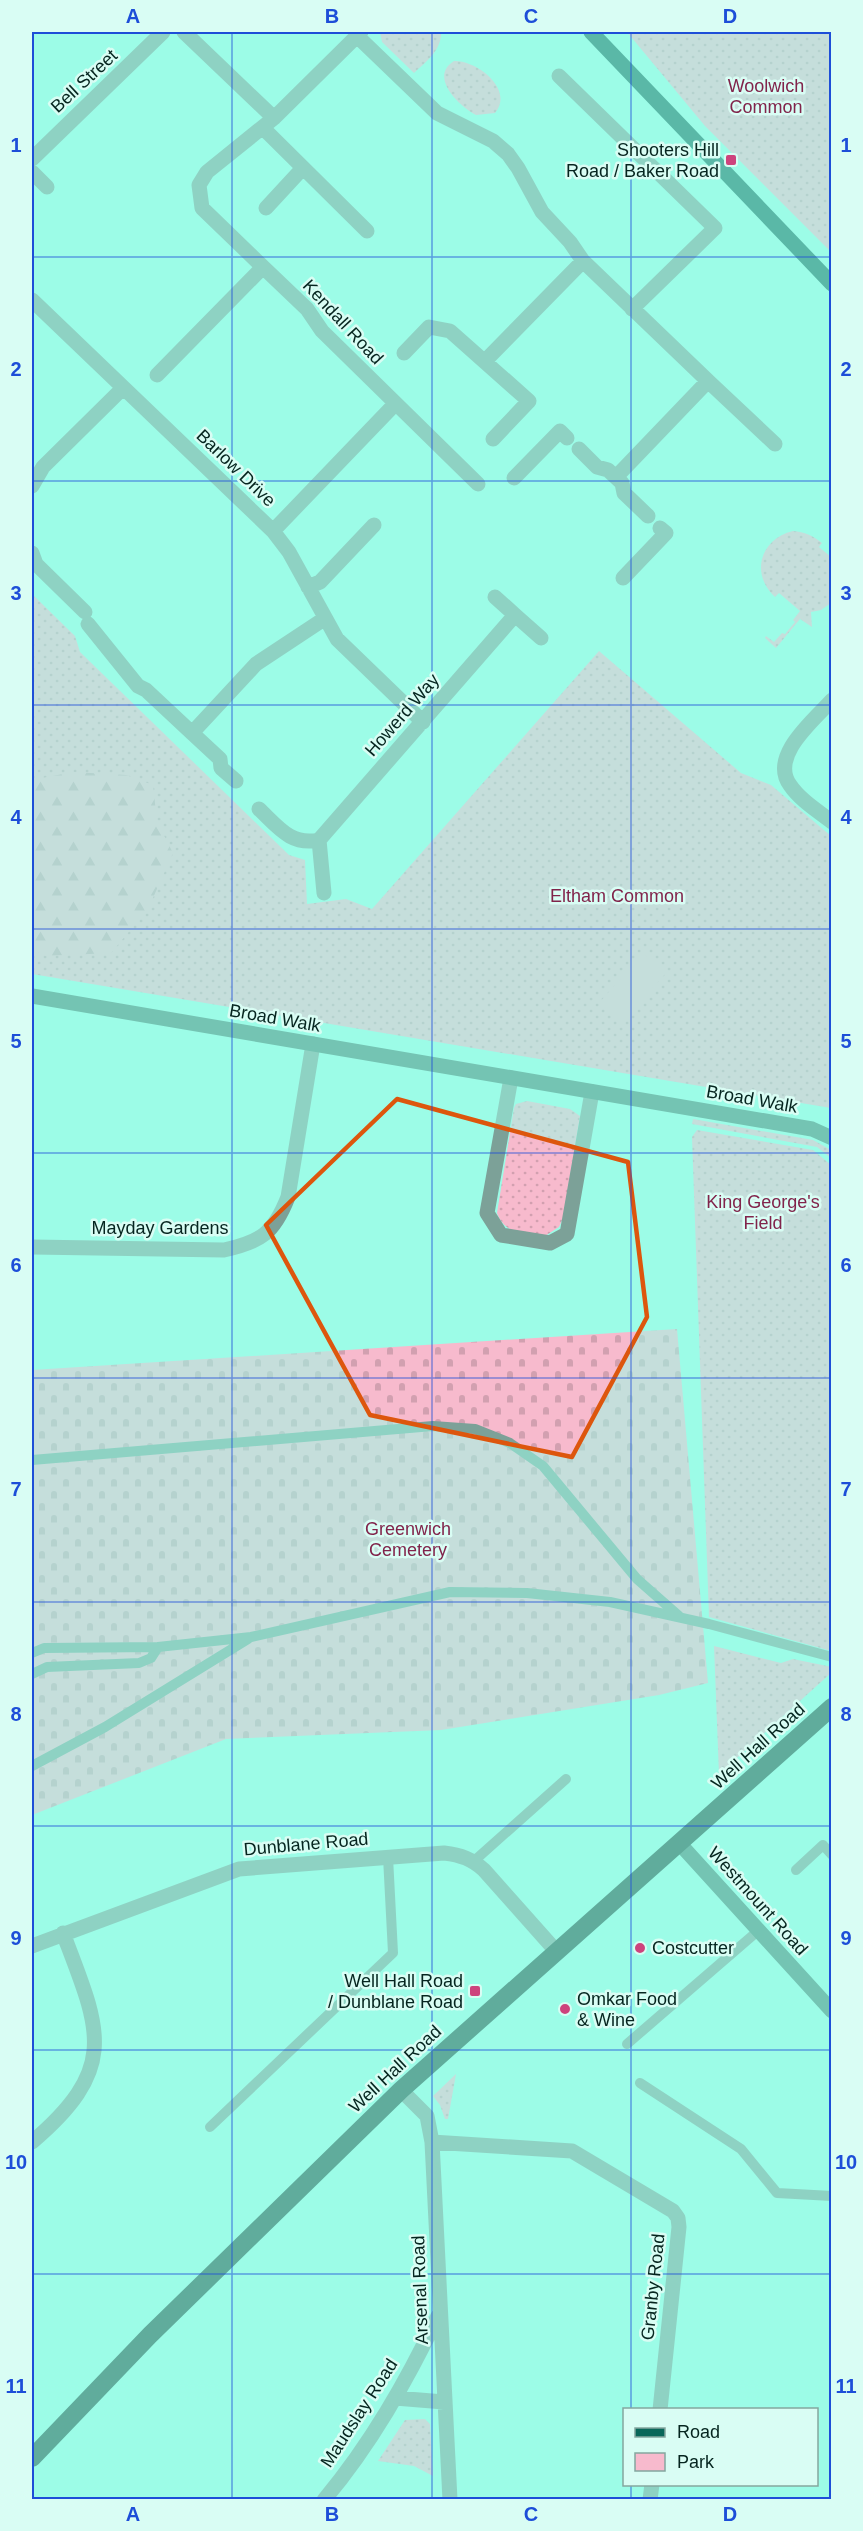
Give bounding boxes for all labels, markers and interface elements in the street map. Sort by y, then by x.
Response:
text: A [126,5,140,27]
text: B [325,5,339,27]
text: C [524,5,538,27]
text: D [723,5,737,27]
street label: Bell Street [47,45,121,117]
park label: Woolwich Common [728,76,804,117]
text: 1 [10,134,22,156]
text: 1 [840,134,852,156]
place label: Shooters Hill Road / Baker Road [566,140,719,181]
marker: Shooters Hill Road / Baker Road [724,153,738,167]
street label: Kendall Road [299,276,387,368]
text: 2 [10,358,22,380]
text: 2 [840,358,852,380]
street label: Barlow Drive [192,425,280,511]
text: 3 [10,582,22,604]
text: 3 [840,582,852,604]
street label: Howerd Way [361,670,443,760]
text: 4 [10,806,22,828]
text: 4 [840,806,852,828]
park label: Eltham Common [550,886,684,906]
street label: Broad Walk [228,1000,323,1036]
text: 5 [10,1030,22,1052]
text: 5 [840,1030,852,1052]
street label: Broad Walk [705,1081,800,1117]
park label: King George's Field [706,1192,820,1233]
street label: Mayday Gardens [91,1218,229,1238]
text: 6 [10,1254,22,1276]
text: 6 [840,1254,852,1276]
text: 7 [10,1478,22,1500]
text: 7 [840,1478,852,1500]
park label: Greenwich Cemetery [365,1519,451,1560]
street label: Well Hall Road [707,1699,809,1793]
text: 8 [10,1703,22,1725]
text: 8 [840,1703,852,1725]
street label: Dunblane Road [243,1829,369,1859]
street label: Westmount Road [704,1843,812,1959]
text: 9 [10,1927,22,1949]
text: 9 [840,1927,852,1949]
place label: Costcutter [652,1938,734,1958]
marker: Costcutter [633,1941,647,1955]
place label: Well Hall Road / Dunblane Road [328,1971,463,2012]
marker: Well Hall Road / Dunblane Road [468,1984,482,1998]
place label: Omkar Food & Wine [577,1989,677,2030]
marker: Omkar Food & Wine [558,2002,572,2016]
street label: Well Hall Road [345,2021,445,2117]
text: 10 [5,2151,27,2173]
text: 10 [835,2151,857,2173]
street label: Granby Road [637,2233,669,2341]
street label: Arsenal Road [408,2235,432,2345]
street label: Maudslay Road [317,2355,401,2471]
text: 11 [5,2375,27,2397]
text: 11 [835,2375,857,2397]
legend [623,2408,818,2486]
text: Road [677,2422,720,2442]
text: Park [677,2452,715,2472]
text: A [126,2503,140,2525]
text: B [325,2503,339,2525]
text: C [524,2503,538,2525]
text: D [723,2503,737,2525]

